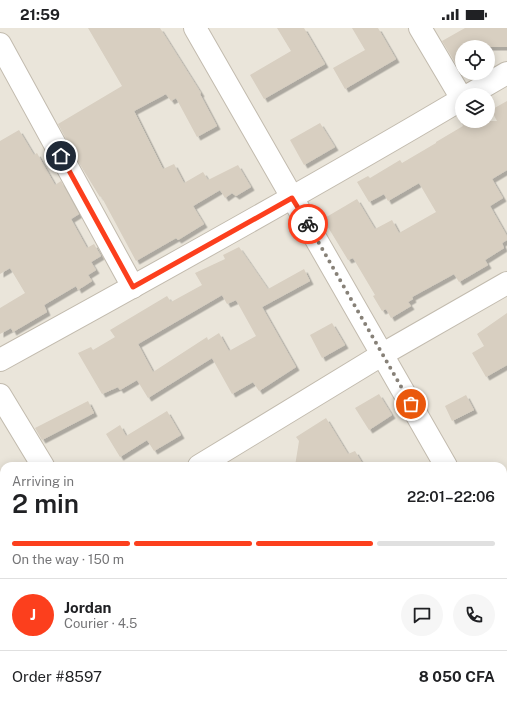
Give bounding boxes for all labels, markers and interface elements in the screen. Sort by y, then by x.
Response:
text: 21:59 [20,6,60,23]
map controls [455,40,495,128]
button: locate [455,40,495,80]
button: layers [455,88,495,128]
pin [44,139,78,173]
icon: home [50,145,72,167]
courier [288,204,328,244]
icon: bike [297,213,319,235]
pin [394,387,428,421]
icon: bag [400,393,422,415]
text: Arriving in [12,474,74,489]
text: 2 min [12,488,79,519]
text: 22:01–22:06 [407,488,495,505]
text: On the way · 150 m [12,552,124,567]
button: chat [401,594,443,636]
button: phone [453,594,495,636]
text: Jordan [64,599,111,616]
text: J [30,606,36,623]
text: Courier · 4.5 [64,616,137,631]
text: Order #8597 [12,668,102,685]
text: 8 050 CFA [419,668,495,685]

